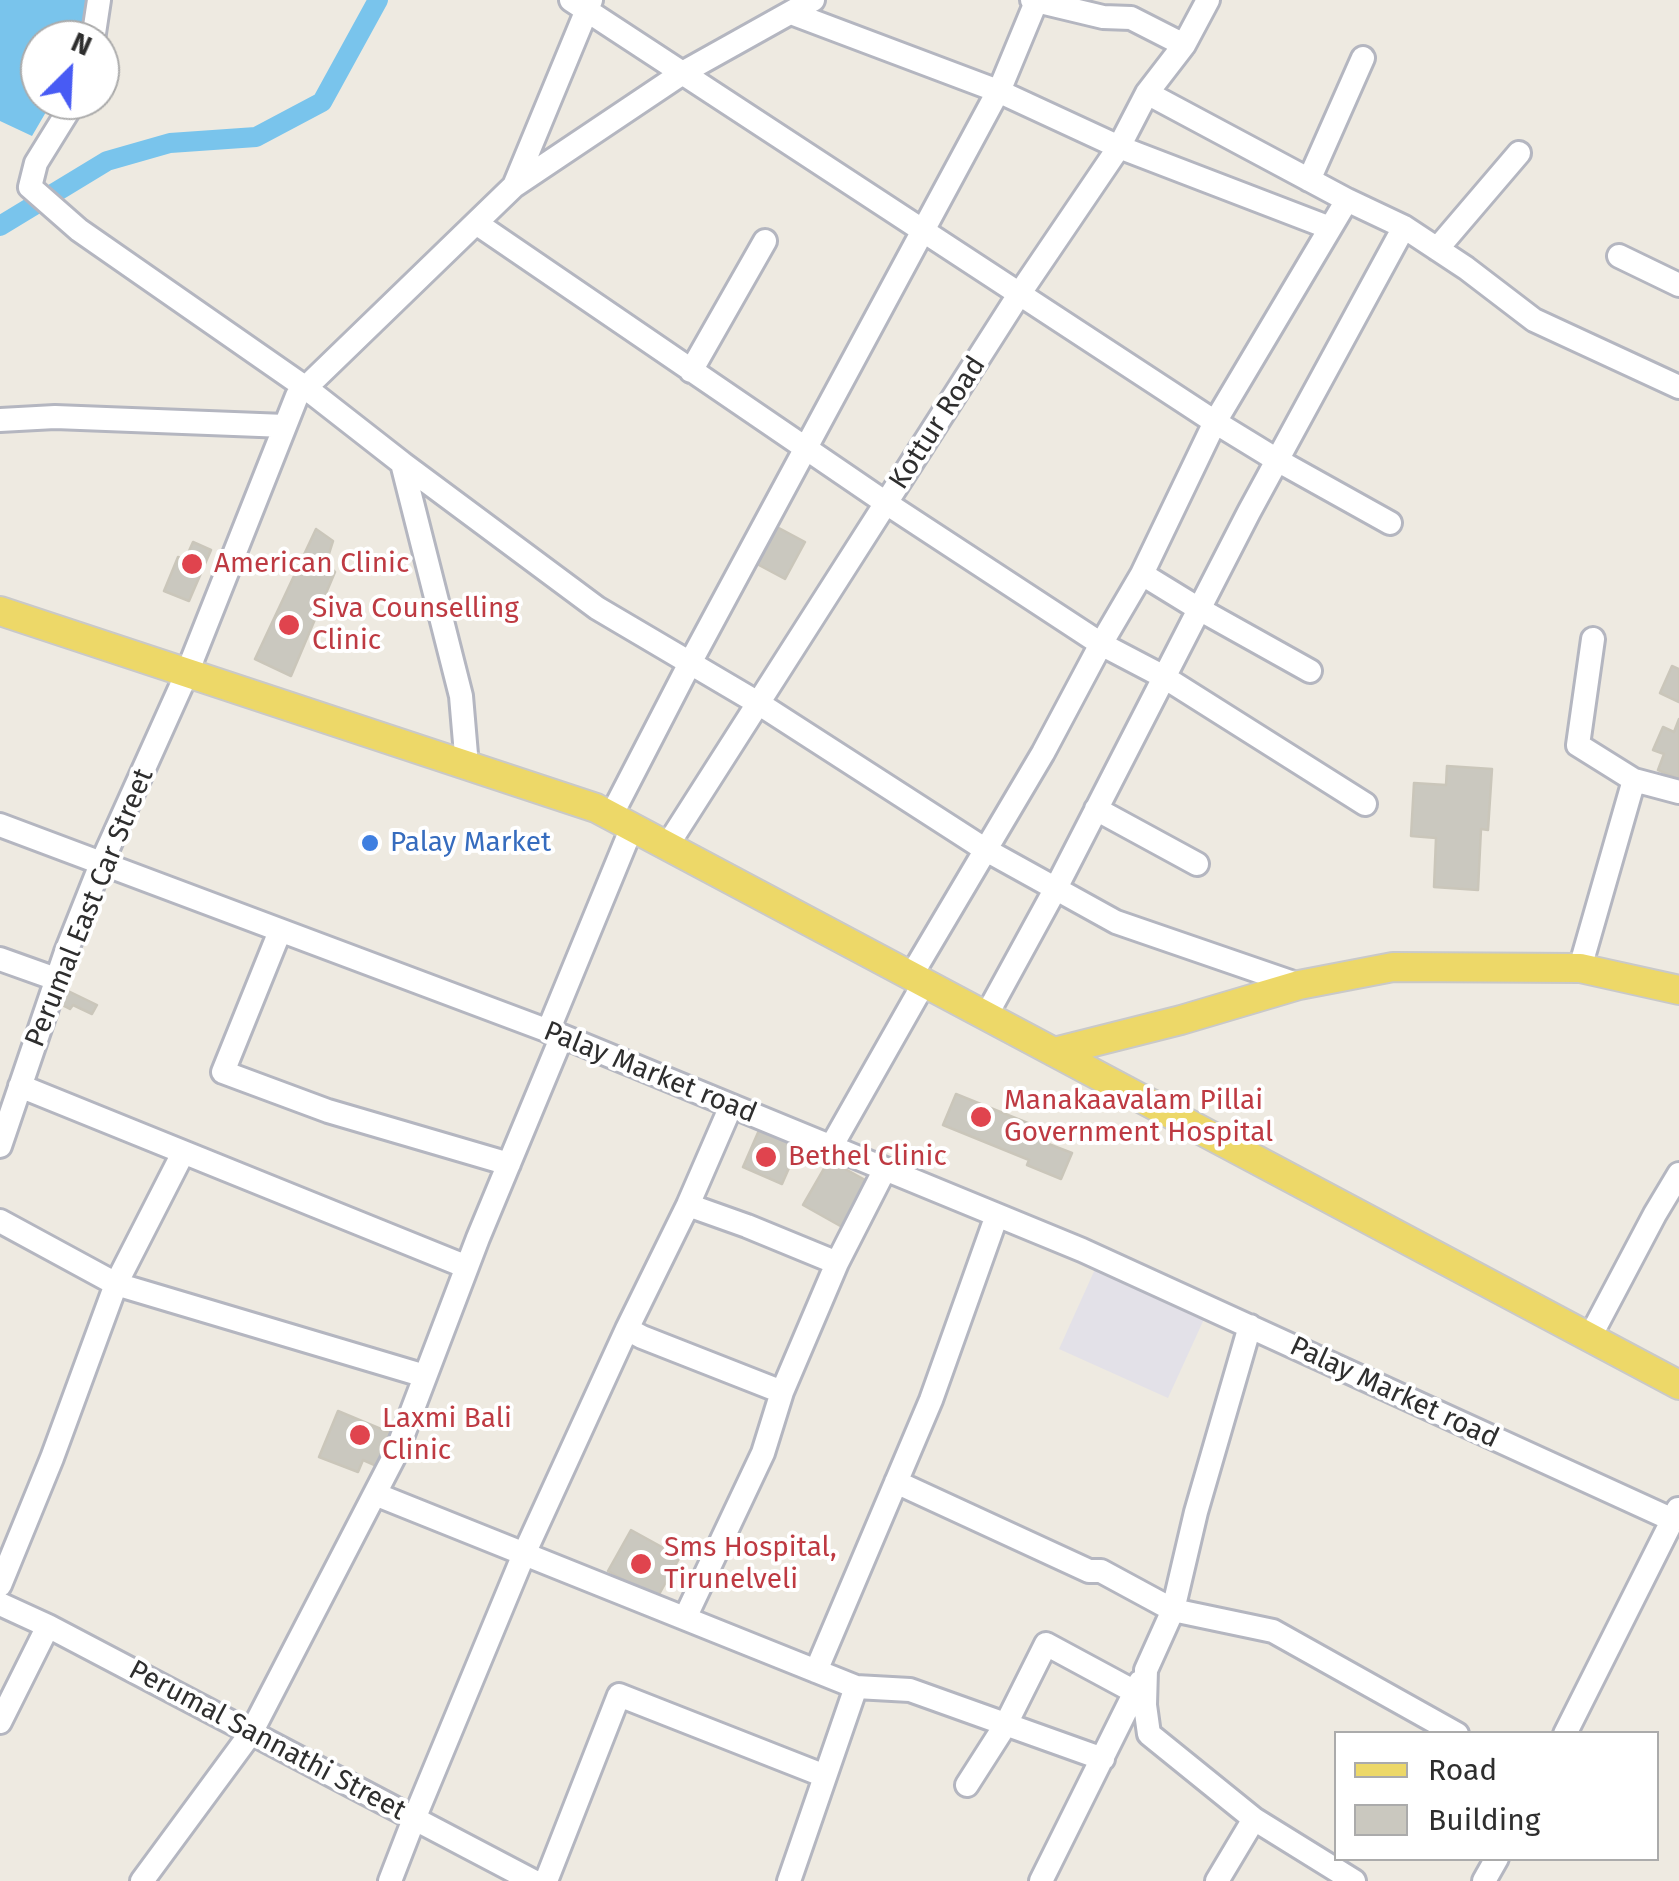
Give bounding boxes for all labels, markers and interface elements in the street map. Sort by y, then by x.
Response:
north arrow [20,20,120,120]
text: N [66,25,97,63]
street label: Kottur Road [883,350,993,496]
place label: American Clinic [214,547,409,581]
marker: American Clinic [179,551,205,577]
place label: Siva Counselling Clinic [312,592,519,658]
marker: Siva Counselling Clinic [276,612,302,638]
street label: Perumal East Car Street [19,764,161,1052]
place label: Palay Market [390,826,551,860]
marker: Palay Market [359,832,381,854]
street label: Palay Market road [539,1015,761,1131]
place label: Manakaavalam Pillai Government Hospital [1004,1084,1273,1150]
marker: Manakaavalam Pillai Government Hospital [968,1104,994,1130]
place label: Bethel Clinic [788,1140,947,1174]
marker: Bethel Clinic [753,1144,779,1170]
street label: Palay Market road [1284,1330,1504,1456]
place label: Laxmi Bali Clinic [382,1402,512,1468]
marker: Laxmi Bali Clinic [347,1422,373,1448]
place label: Sms Hospital, Tirunelveli [664,1531,837,1597]
marker: Sms Hospital, Tirunelveli [628,1551,654,1577]
street label: Perumal Sannathi Street [123,1654,411,1828]
legend [1334,1731,1659,1861]
text: Road [1428,1752,1497,1788]
text: Building [1428,1802,1540,1838]

